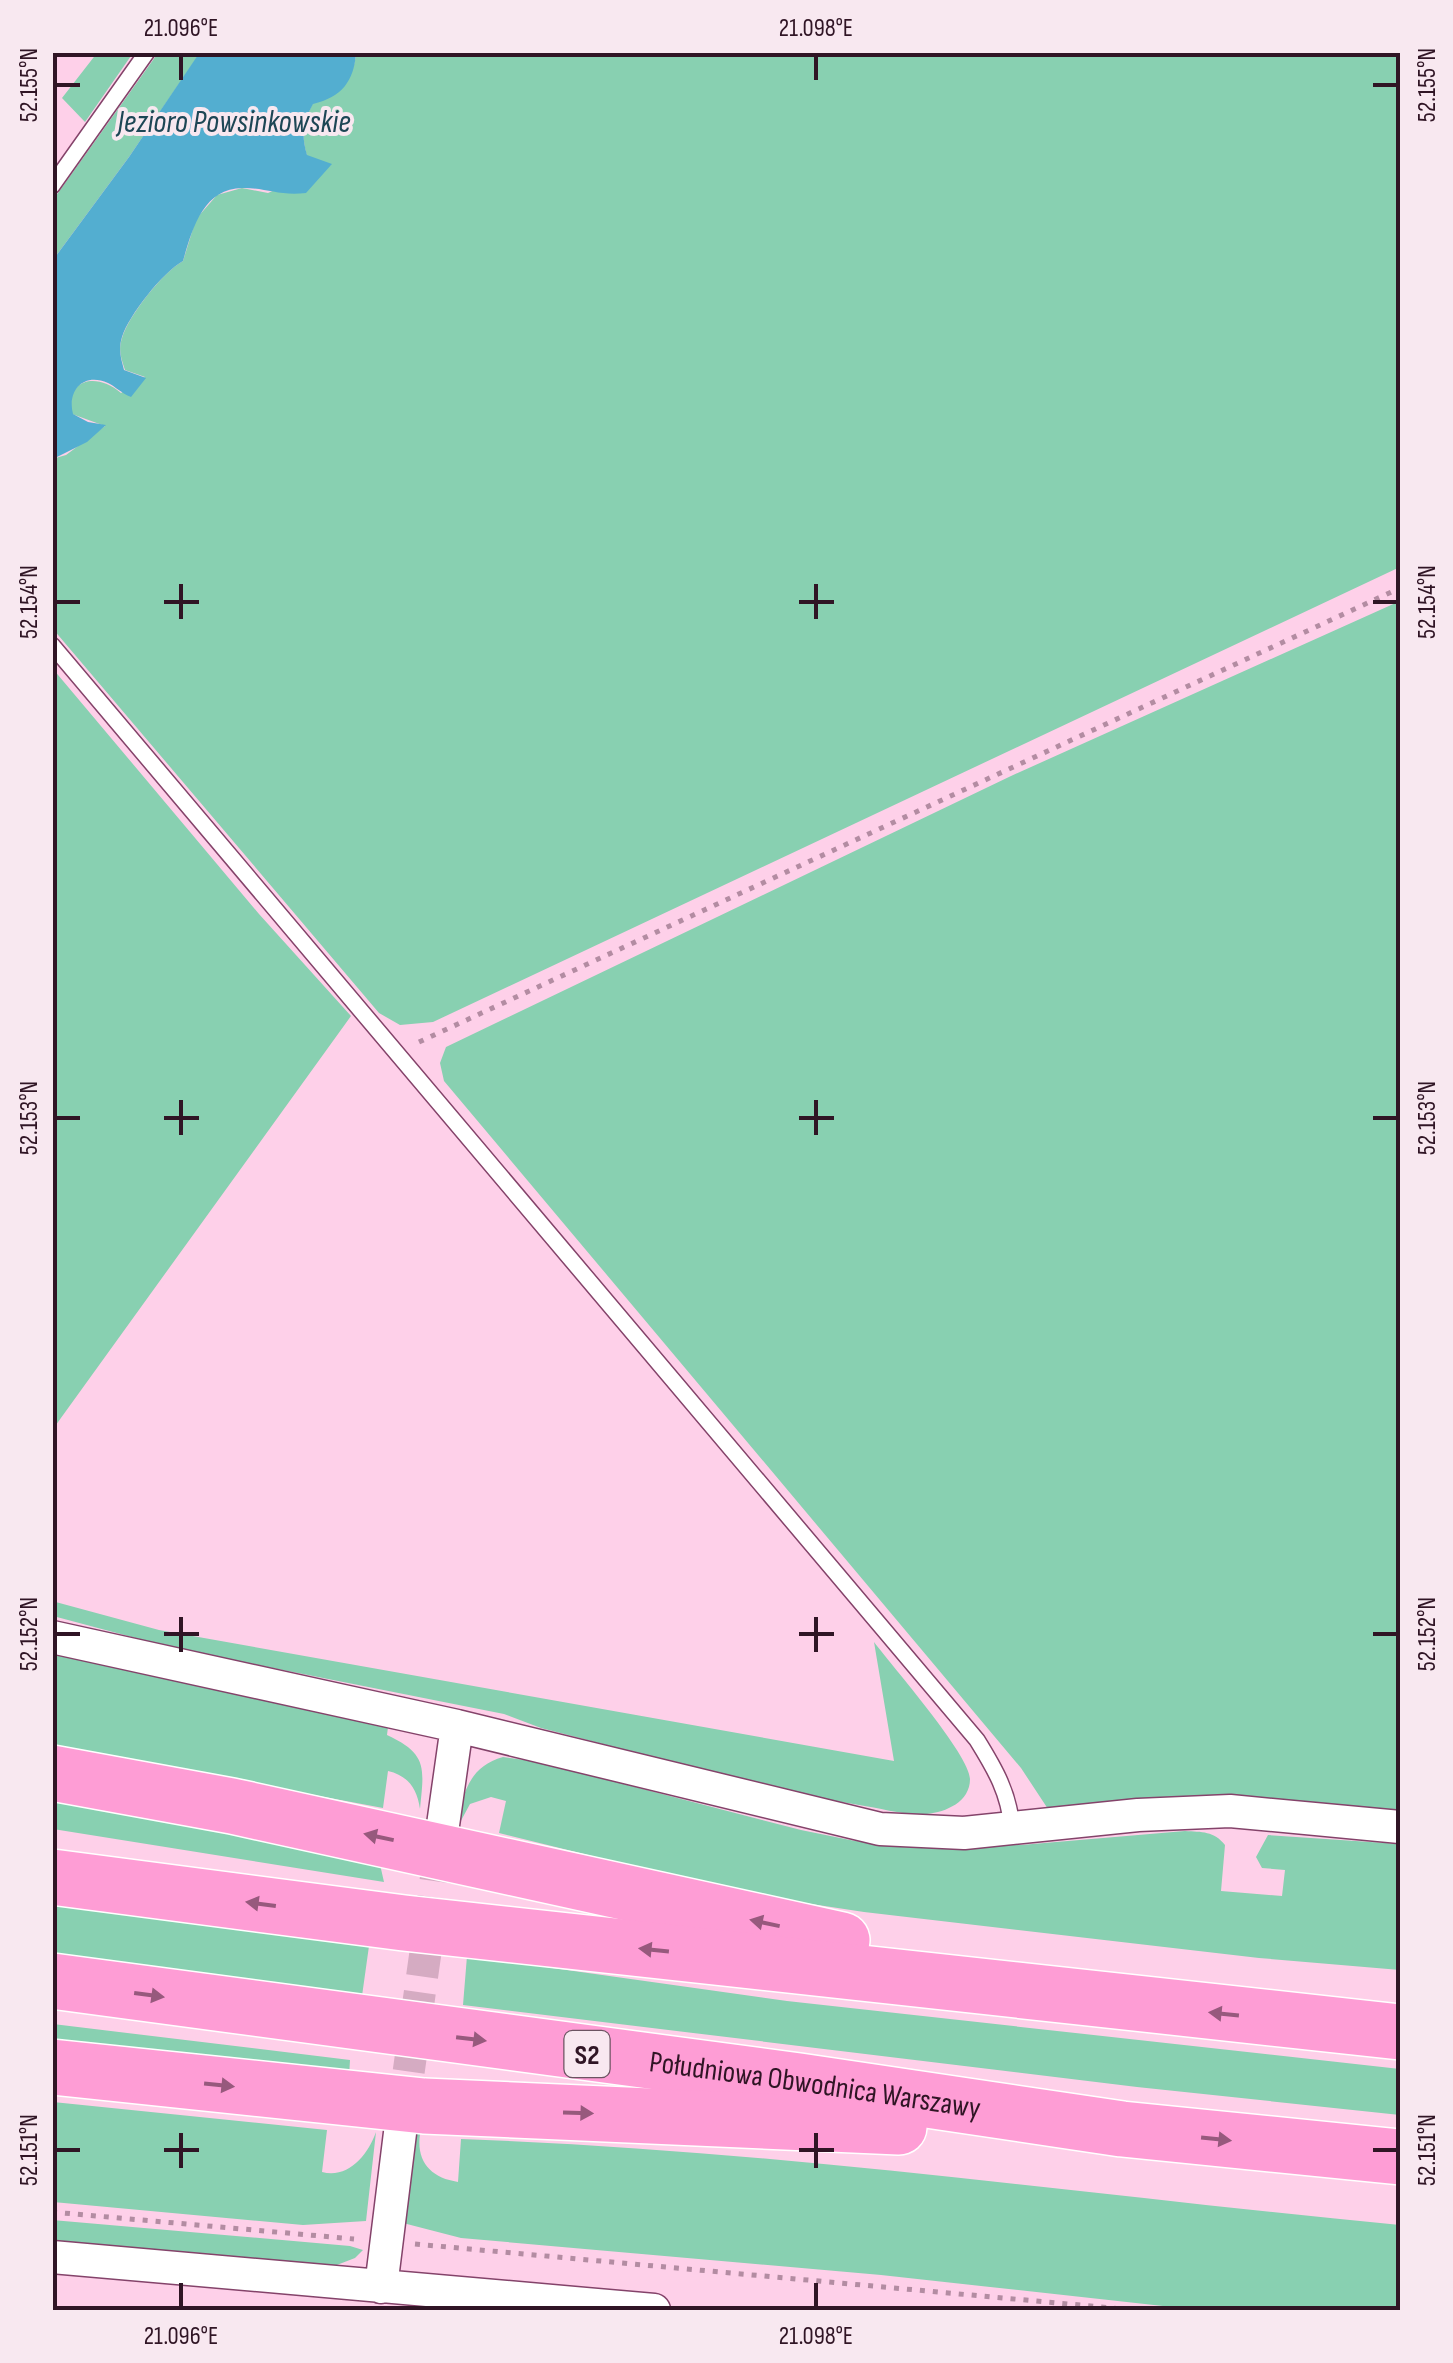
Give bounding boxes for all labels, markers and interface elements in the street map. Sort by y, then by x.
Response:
text: 21.096°E [144,13,218,44]
text: 21.098°E [779,13,853,44]
text: 52.155°N [14,48,45,122]
text: 52.155°N [1412,48,1443,122]
water label: Jezioro Powsinkowskie [115,103,351,142]
text: 52.154°N [14,565,45,639]
text: 52.154°N [1412,565,1443,639]
text: 52.153°N [14,1081,45,1155]
text: 52.153°N [1412,1081,1443,1155]
text: 52.152°N [14,1597,45,1671]
text: 52.152°N [1412,1597,1443,1671]
one-way arrow [363,1828,394,1844]
one-way arrow [245,1896,277,1912]
one-way arrow [749,1915,780,1931]
one-way arrow [637,1942,669,1958]
one-way arrow [134,1987,165,2003]
one-way arrow [1208,2006,1240,2022]
one-way arrow [456,2031,487,2047]
road number: S2 [564,2031,610,2077]
street label: Południowa Obwodnica Warszawy [647,2044,983,2127]
one-way arrow [204,2077,235,2093]
one-way arrow [562,2105,594,2121]
text: 52.151°N [14,2114,45,2186]
text: 52.151°N [1412,2114,1443,2186]
one-way arrow [1200,2131,1232,2147]
text: 21.096°E [144,2321,218,2352]
text: 21.098°E [779,2321,853,2352]

